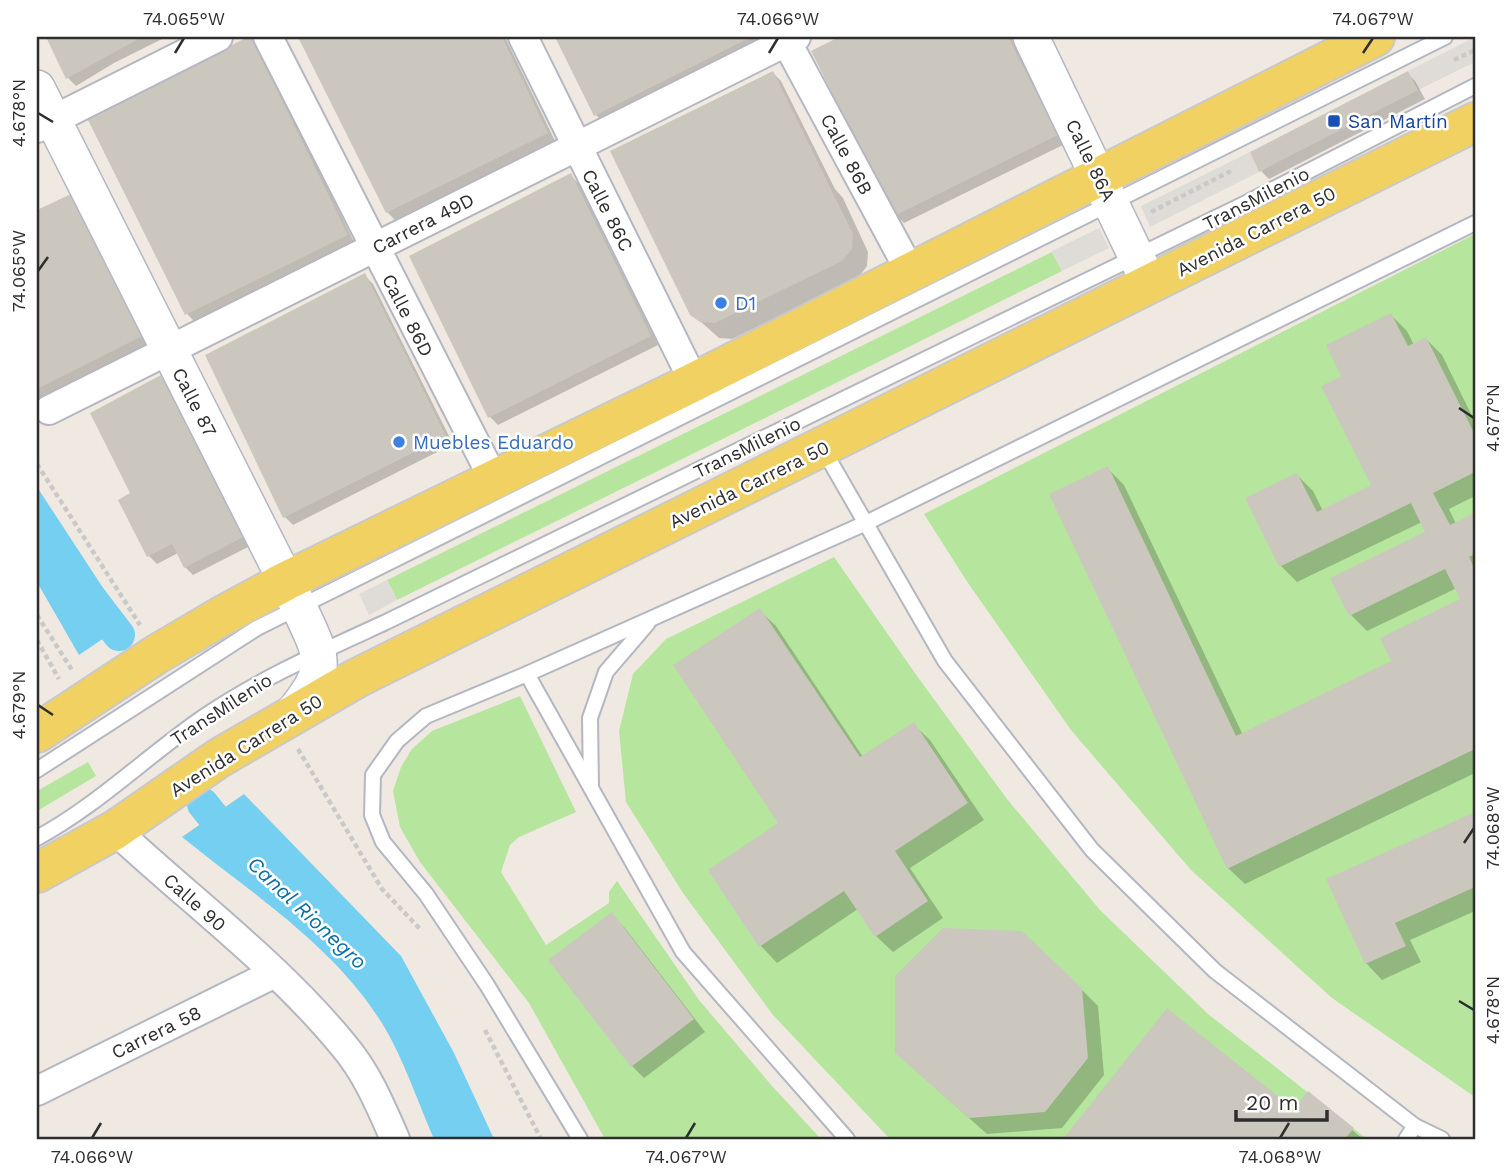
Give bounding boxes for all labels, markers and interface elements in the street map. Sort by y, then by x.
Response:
text: 74.065°W [143,8,225,29]
text: 74.066°W [737,8,819,29]
text: 74.067°W [1332,8,1414,29]
text: 4.678°N [8,79,29,147]
street label: Calle 86B [816,110,877,199]
place label: San Martín [1348,110,1448,133]
marker: San Martín [1326,113,1342,129]
street label: Calle 86A [1061,115,1121,206]
street label: TransMilenio [1199,162,1313,235]
street label: Calle 86C [577,165,638,255]
street label: Avenida Carrera 50 [1173,181,1340,282]
street label: Carrera 49D [368,188,478,259]
text: 74.065°W [8,230,29,312]
street label: Calle 86D [377,270,438,360]
place label: D1 [735,292,756,315]
marker: D1 [713,295,729,311]
street label: Calle 87 [167,364,222,441]
text: 4.677°N [1482,384,1503,452]
street label: TransMilenio [690,412,805,483]
place label: Muebles Eduardo [413,431,574,454]
marker: Muebles Eduardo [391,434,407,450]
street label: Avenida Carrera 50 [665,436,833,533]
street label: TransMilenio [166,668,276,751]
text: 4.679°N [8,671,29,739]
street label: Avenida Carrera 50 [166,689,327,802]
text: 74.068°W [1482,787,1503,869]
water label: Canal Rionegro [243,851,372,974]
street label: Calle 90 [159,868,231,936]
text: 4.678°N [1482,976,1503,1044]
street label: Carrera 58 [108,1001,205,1064]
scale bar [1236,1078,1326,1122]
text: 20 m [1246,1090,1298,1115]
text: 74.066°W [51,1146,133,1167]
text: 74.067°W [645,1146,727,1167]
text: 74.068°W [1239,1146,1321,1167]

